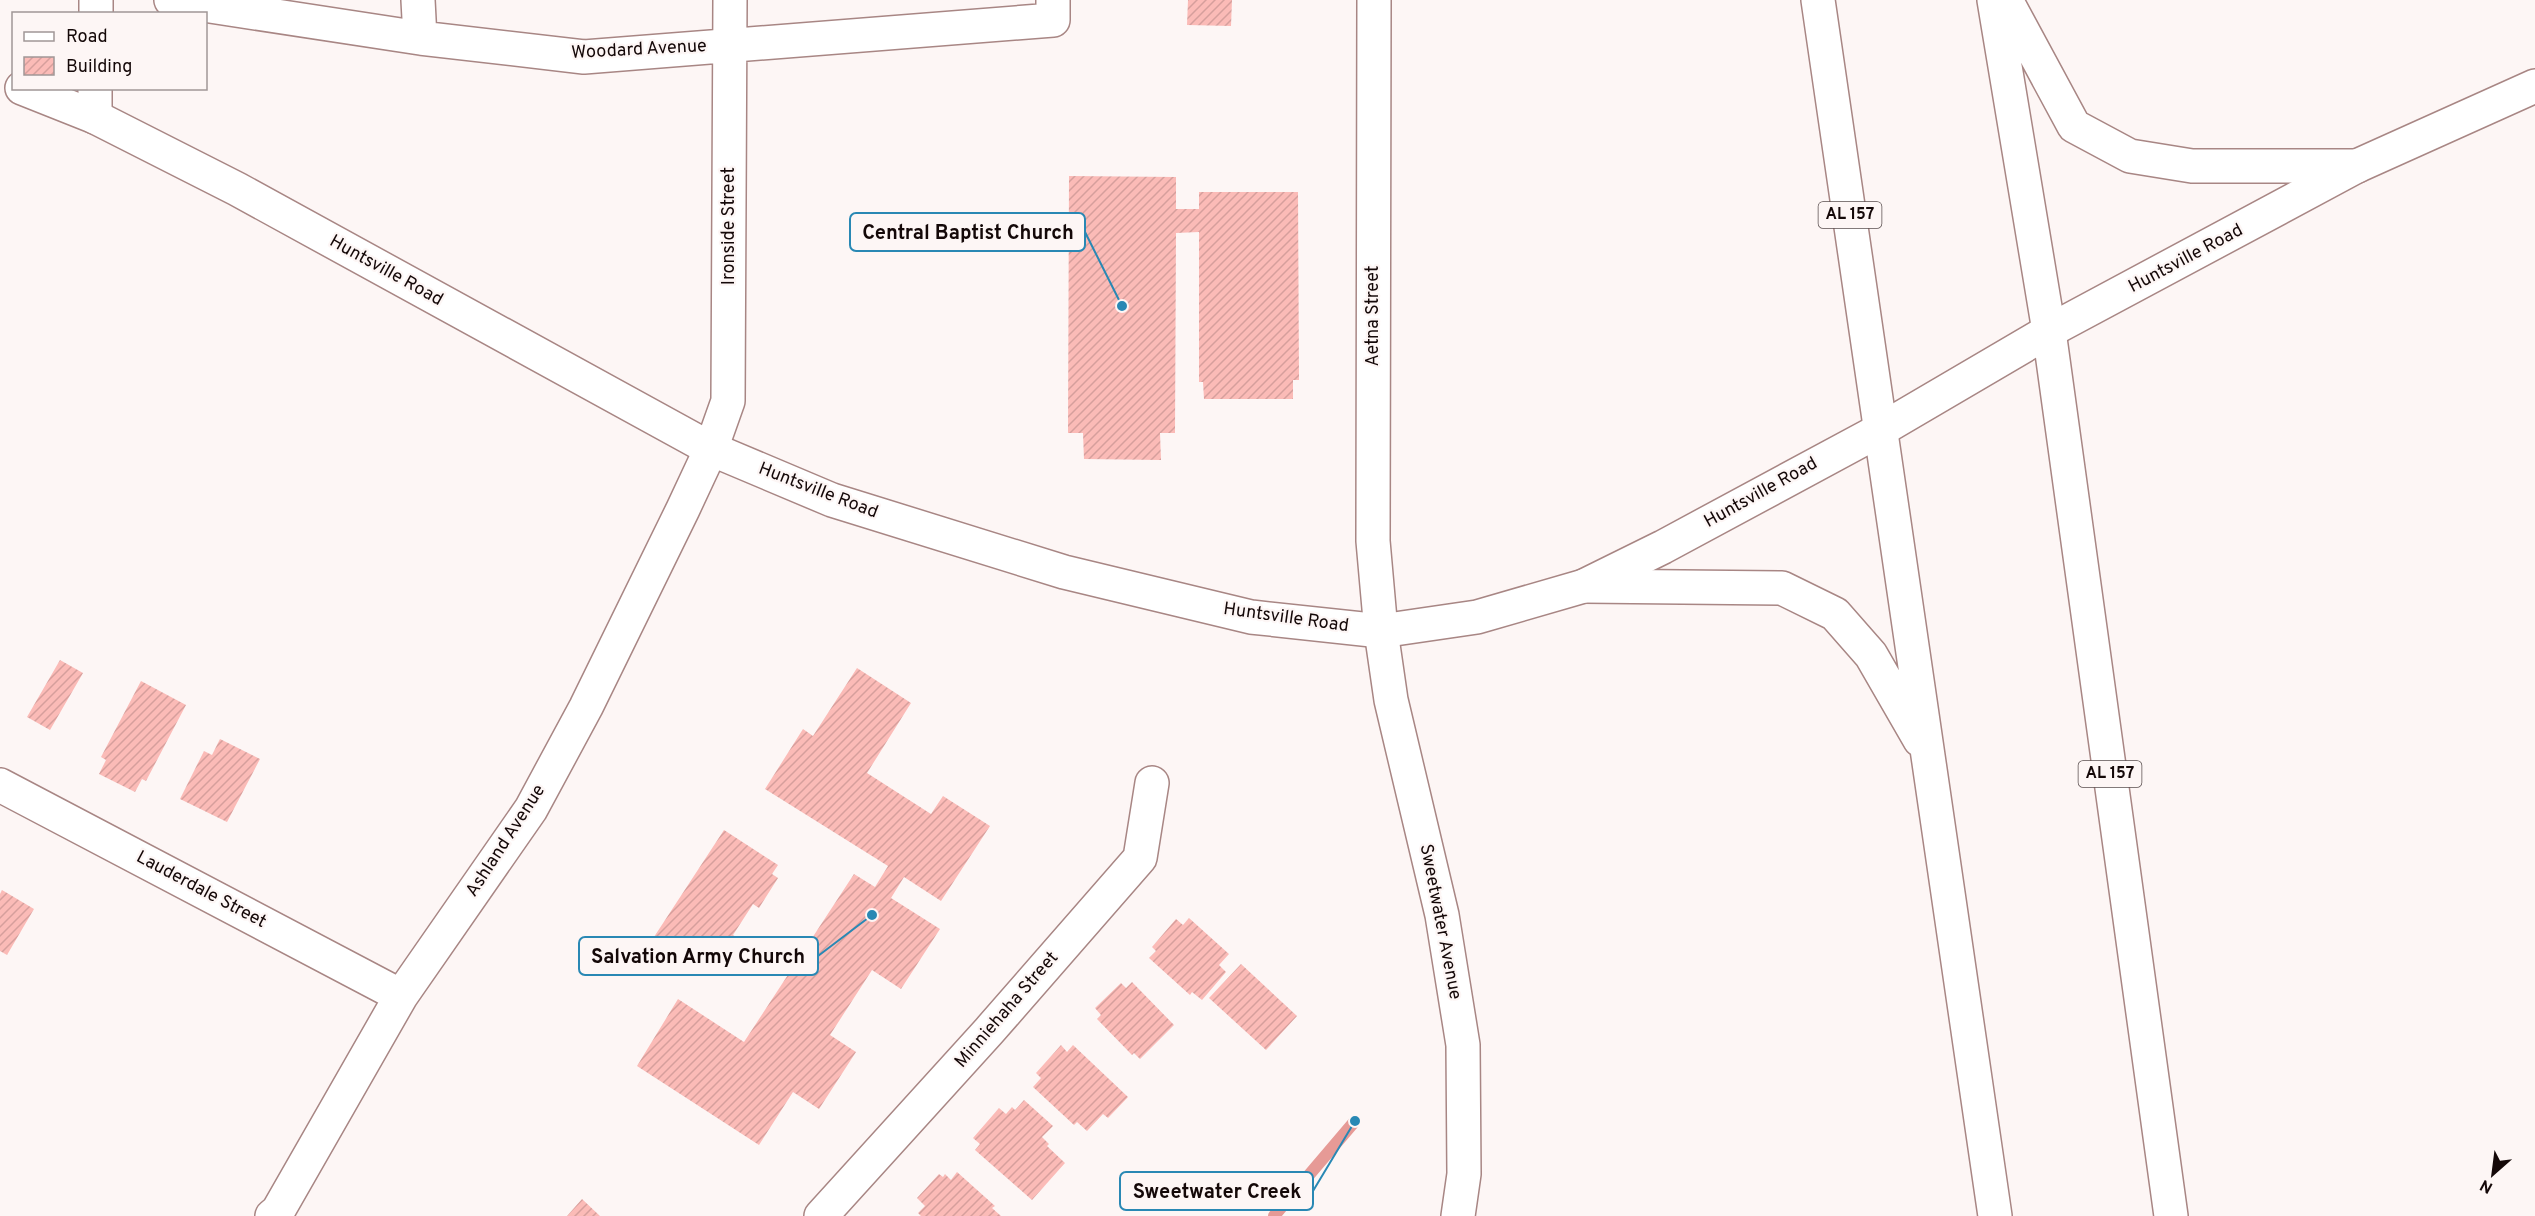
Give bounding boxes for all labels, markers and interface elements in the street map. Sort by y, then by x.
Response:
legend [12,12,207,90]
text: Road [66,26,108,49]
street label: Woodard Avenue [571,35,707,65]
text: Building [66,56,132,79]
street label: Ironside Street [718,167,741,285]
road number: AL 157 [1818,202,1882,228]
callout: Central Baptist Church [850,213,1085,251]
street label: Huntsville Road [2125,219,2247,299]
text: Central Baptist Church [862,221,1074,247]
street label: Huntsville Road [325,230,447,312]
street label: Aetna Street [1362,265,1385,367]
street label: Huntsville Road [1700,452,1822,534]
street label: Huntsville Road [755,458,881,524]
street label: Huntsville Road [1222,598,1350,638]
road number: AL 157 [2078,761,2142,787]
street label: Ashland Avenue [461,780,551,902]
street label: Sweetwater Avenue [1414,842,1466,1002]
street label: Lauderdale Street [132,846,270,934]
callout: Salvation Army Church [579,937,818,975]
text: Salvation Army Church [591,945,805,971]
street label: Minniehaha Street [950,947,1064,1073]
north arrow [2463,1144,2523,1204]
callout: Sweetwater Creek [1120,1172,1313,1210]
text: N [2477,1174,2497,1197]
text: Sweetwater Creek [1133,1180,1301,1206]

